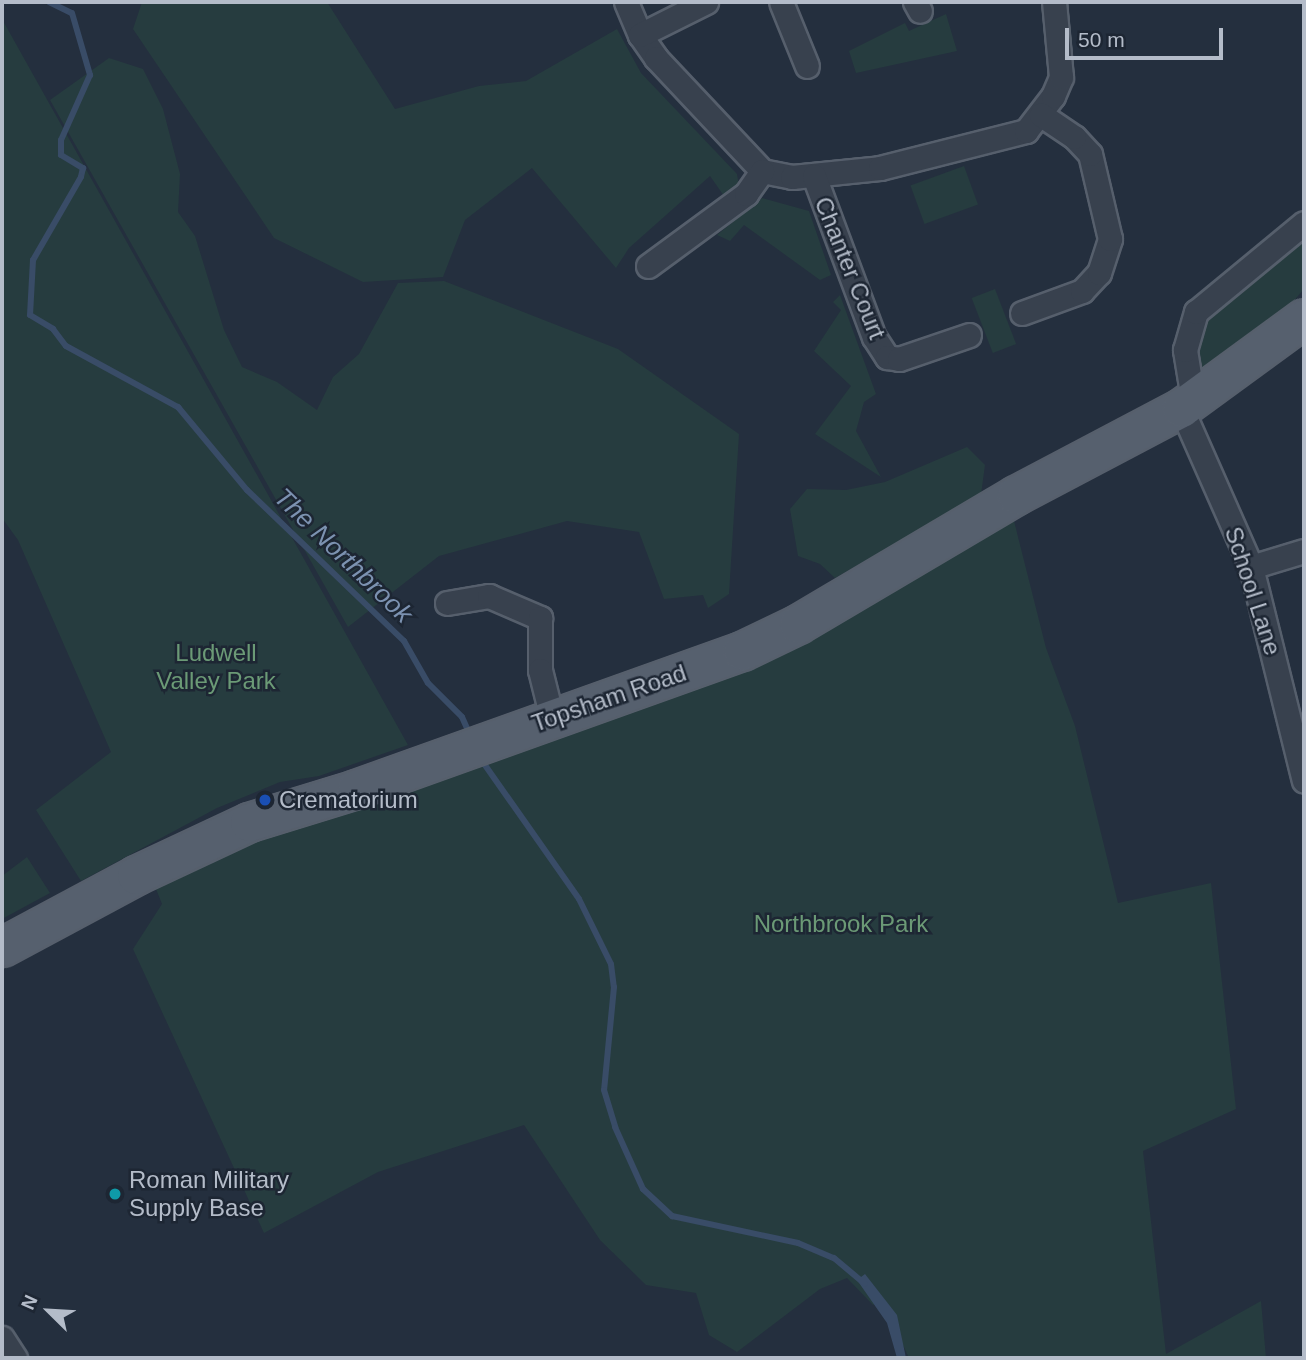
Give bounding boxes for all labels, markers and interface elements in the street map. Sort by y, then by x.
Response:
scale bar [1068,14,1226,58]
text: 50 m [1078,28,1125,51]
street label: Chanter Court [808,193,892,343]
water label: The Northbrook [267,482,419,630]
street label: School Lane [1219,523,1287,659]
park label: Ludwell Valley Park [156,639,276,695]
street label: Topsham Road [528,658,690,738]
place label: Crematorium [279,786,418,814]
marker: Crematorium [257,792,273,808]
park label: Northbrook Park [754,910,928,938]
place label: Roman Military Supply Base [129,1166,289,1222]
marker: Roman Military Supply Base [107,1186,123,1202]
north arrow [14,1276,84,1346]
text: N [17,1292,42,1313]

